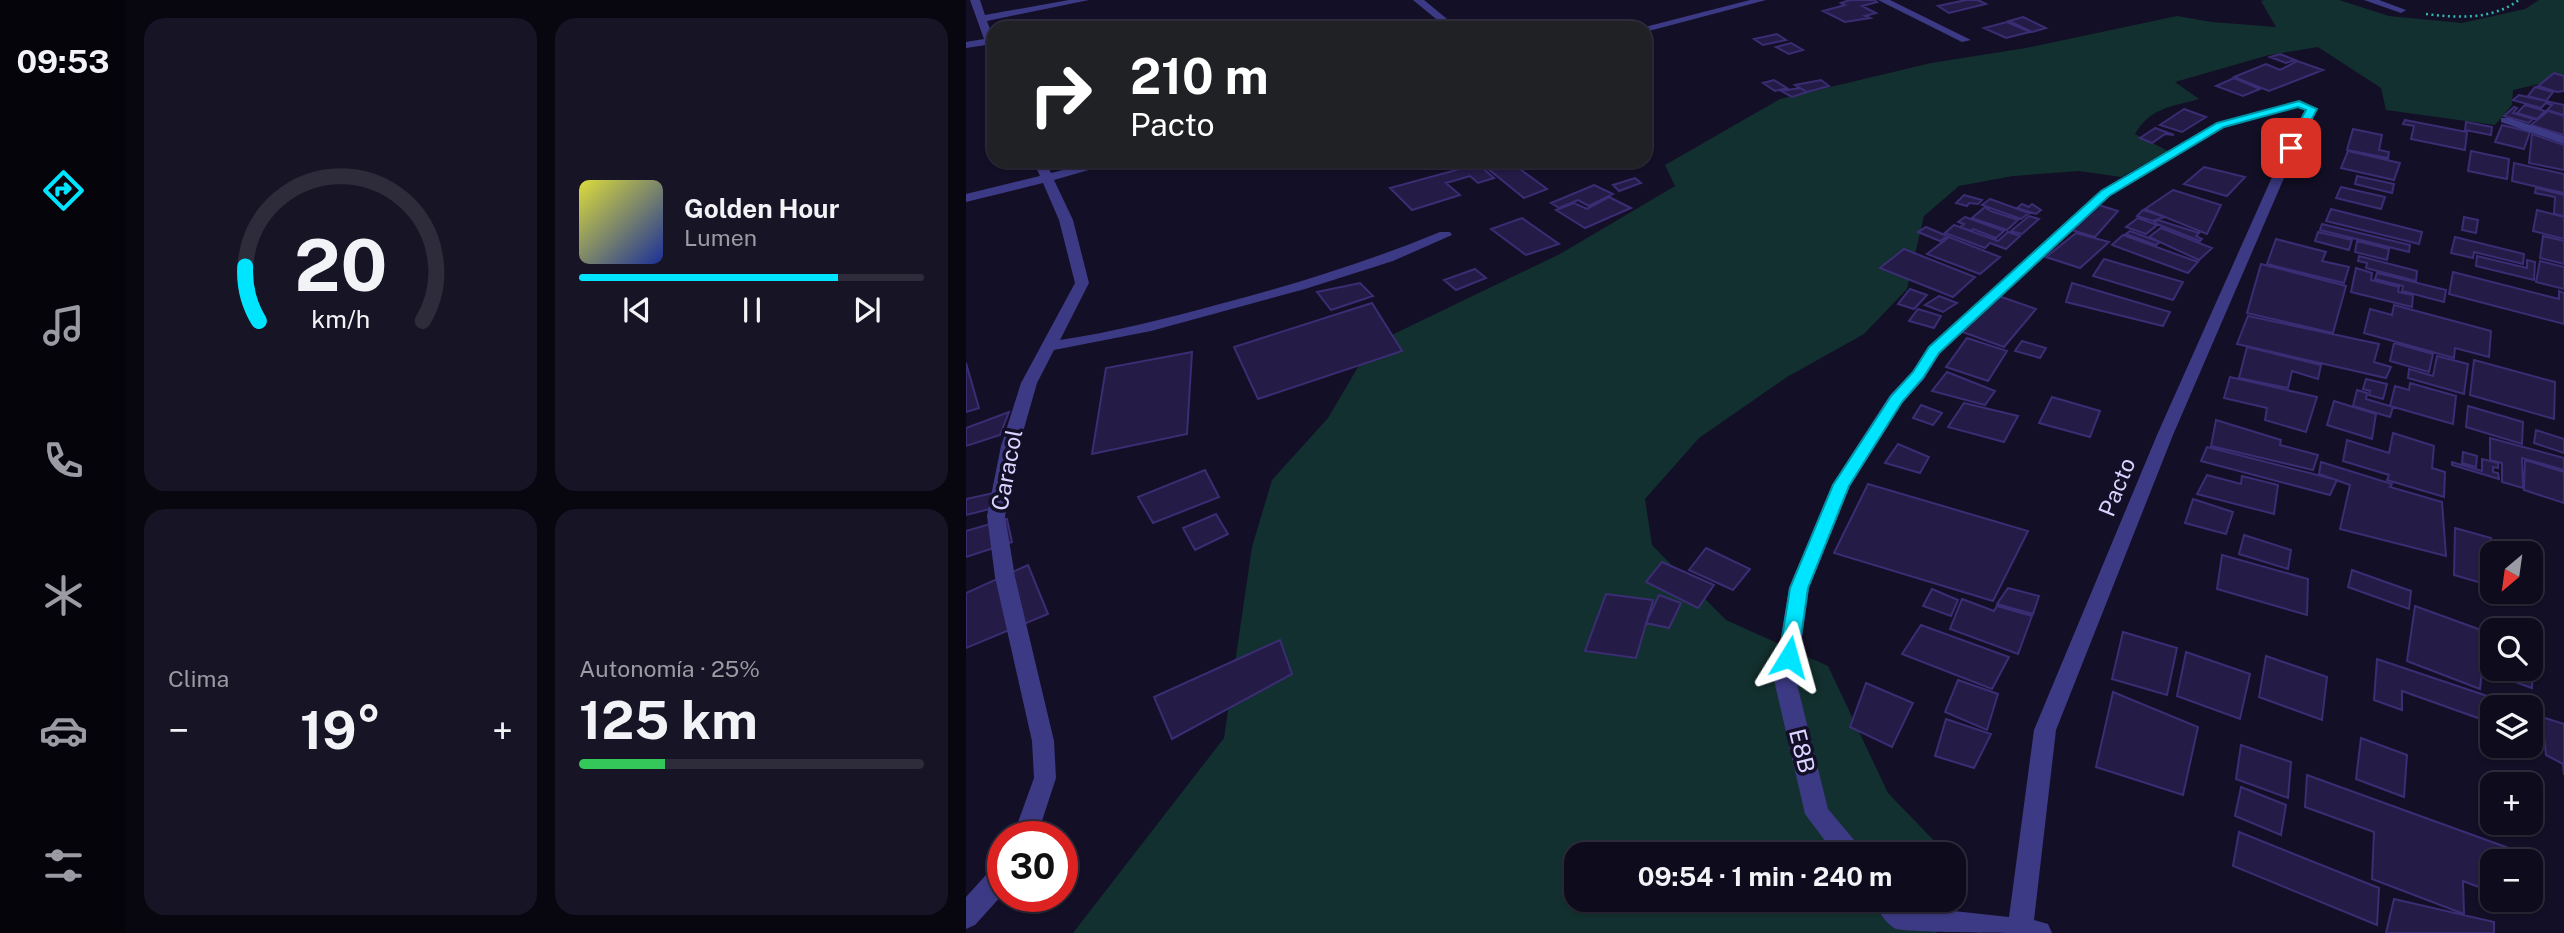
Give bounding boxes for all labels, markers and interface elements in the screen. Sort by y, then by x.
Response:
text: 09:53 [16,43,110,80]
text: 210 m [1130,47,1269,105]
icon: right [1015,49,1106,140]
text: Pacto [1130,106,1215,143]
pin [2261,118,2321,178]
icon: arrive [2272,129,2310,167]
icon: directions [39,166,88,215]
text: Golden Hour [684,193,839,224]
text: 20 [294,222,387,307]
text: Lumen [684,224,757,251]
icon: previous [618,291,656,329]
icon: pause [733,291,771,329]
icon: next [848,291,886,329]
icon: music [39,301,88,350]
text: km/h [311,304,370,334]
street label: Caracol [985,427,1028,513]
icon: phone [39,436,88,485]
street label: Pacto [2093,454,2140,520]
north arrow [2480,541,2543,604]
map controls [2480,541,2543,912]
icon: climate [39,571,88,620]
button: search [2480,618,2543,681]
position arrow [1752,620,1826,694]
text: Autonomía · 25% [579,655,760,682]
text: Clima [168,665,229,692]
text: 125 km [579,690,758,751]
button: layers [2480,695,2543,758]
text: 19° [300,700,381,761]
icon: car [39,706,88,755]
text: − [168,708,189,753]
text: + [492,708,513,753]
street label: E8B [1784,726,1821,776]
button: + [2480,772,2543,835]
speed limit sign: 30 [987,821,1078,912]
icon: filters [39,841,88,890]
button: − [2480,849,2543,912]
text: 09:54 · 1 min · 240 m [1638,861,1892,892]

